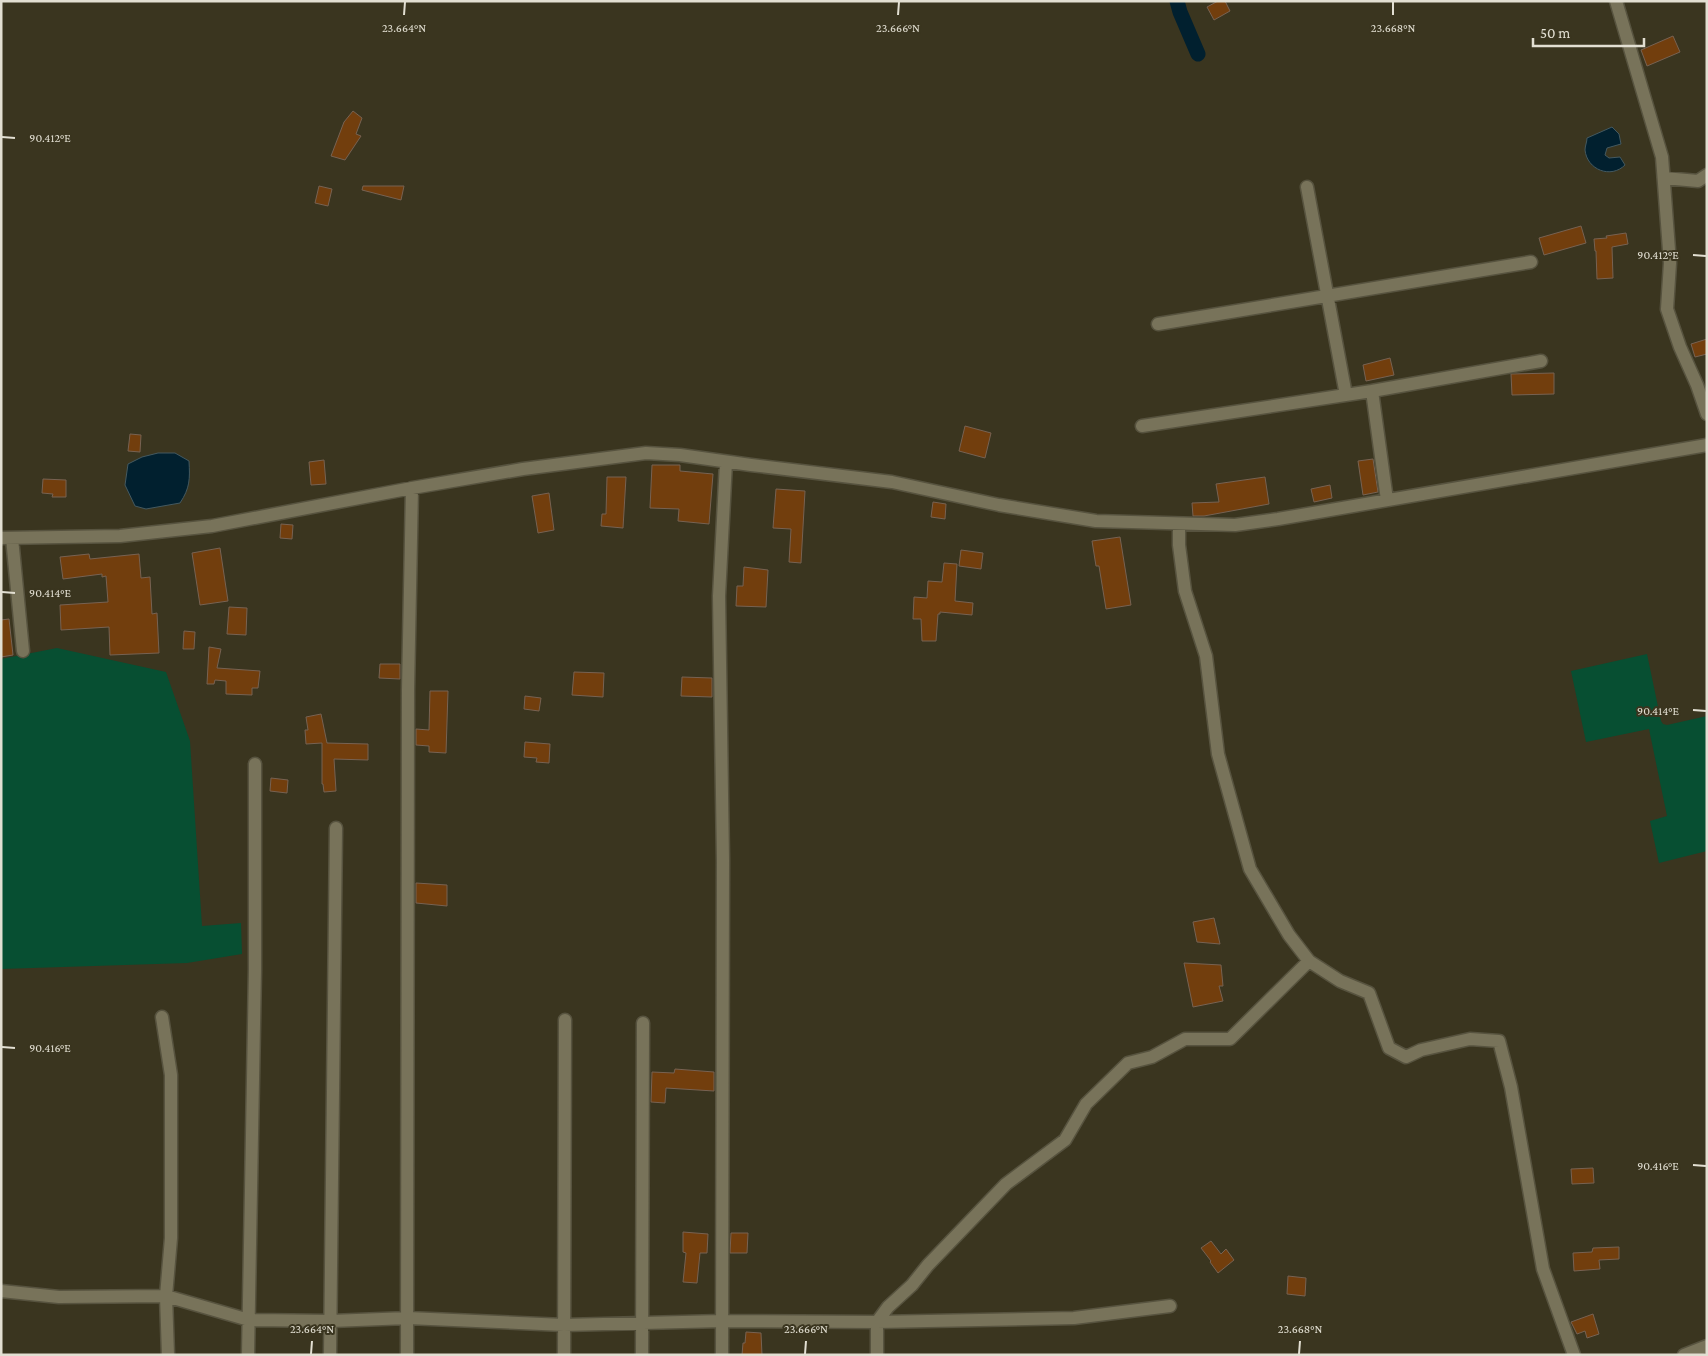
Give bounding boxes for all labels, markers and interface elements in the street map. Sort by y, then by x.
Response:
scale bar [1533,15,1644,47]
text: 23.664°N [382,21,426,35]
text: 23.666°N [876,21,920,35]
text: 23.668°N [1371,21,1415,35]
text: 50 m [1540,25,1570,41]
text: 90.412°E [29,131,71,145]
text: 90.412°E [1637,248,1679,262]
text: 90.414°E [29,586,71,600]
text: 90.414°E [1637,704,1679,718]
text: 90.416°E [29,1041,71,1055]
text: 90.416°E [1637,1159,1679,1173]
text: 23.664°N [290,1322,334,1336]
text: 23.666°N [784,1322,828,1336]
text: 23.668°N [1278,1322,1322,1336]

